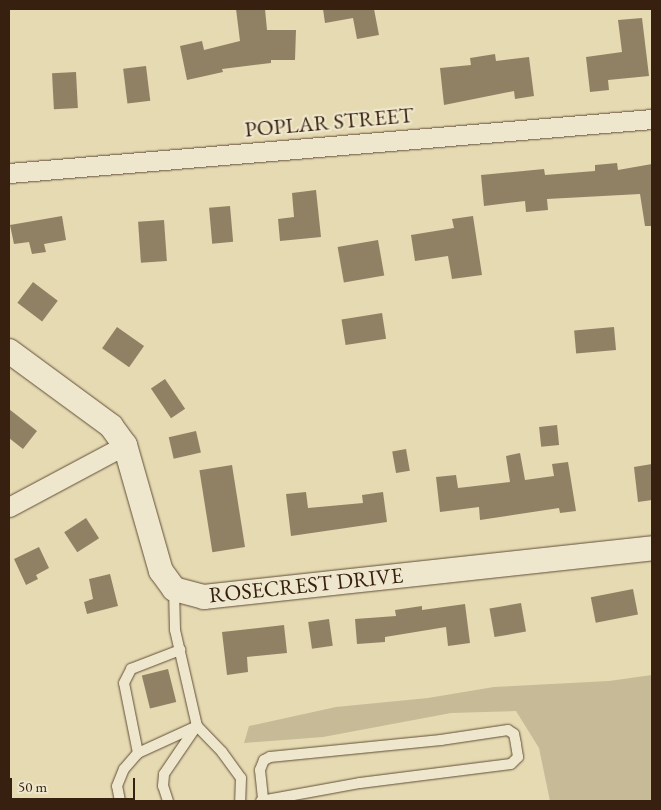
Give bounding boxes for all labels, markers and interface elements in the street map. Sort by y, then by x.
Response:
street label: POPLAR STREET [243,101,415,143]
street label: ROSECREST DRIVE [208,562,404,608]
scale bar [12,768,138,800]
text: 50 m [18,777,47,796]

